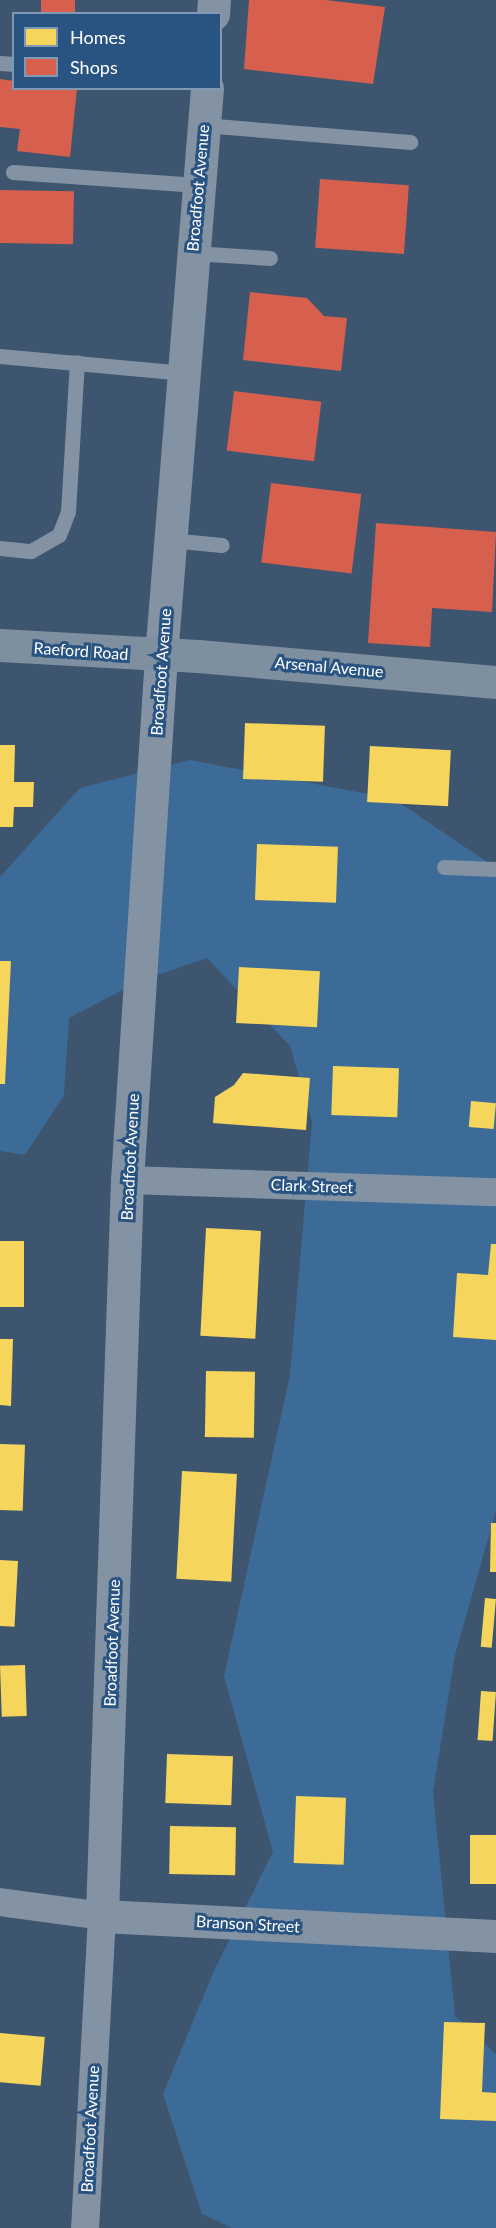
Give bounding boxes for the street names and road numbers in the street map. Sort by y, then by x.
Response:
street label: Broadfoot Avenue [183,124,213,252]
street label: Broadfoot Avenue [147,608,175,736]
street label: Raeford Road [33,638,129,664]
street label: Arsenal Avenue [274,653,384,681]
street label: Broadfoot Avenue [117,1093,143,1221]
street label: Clark Street [270,1175,354,1197]
street label: Broadfoot Avenue [100,1579,124,1707]
street label: Branson Street [196,1912,300,1936]
street label: Broadfoot Avenue [77,2065,103,2193]

